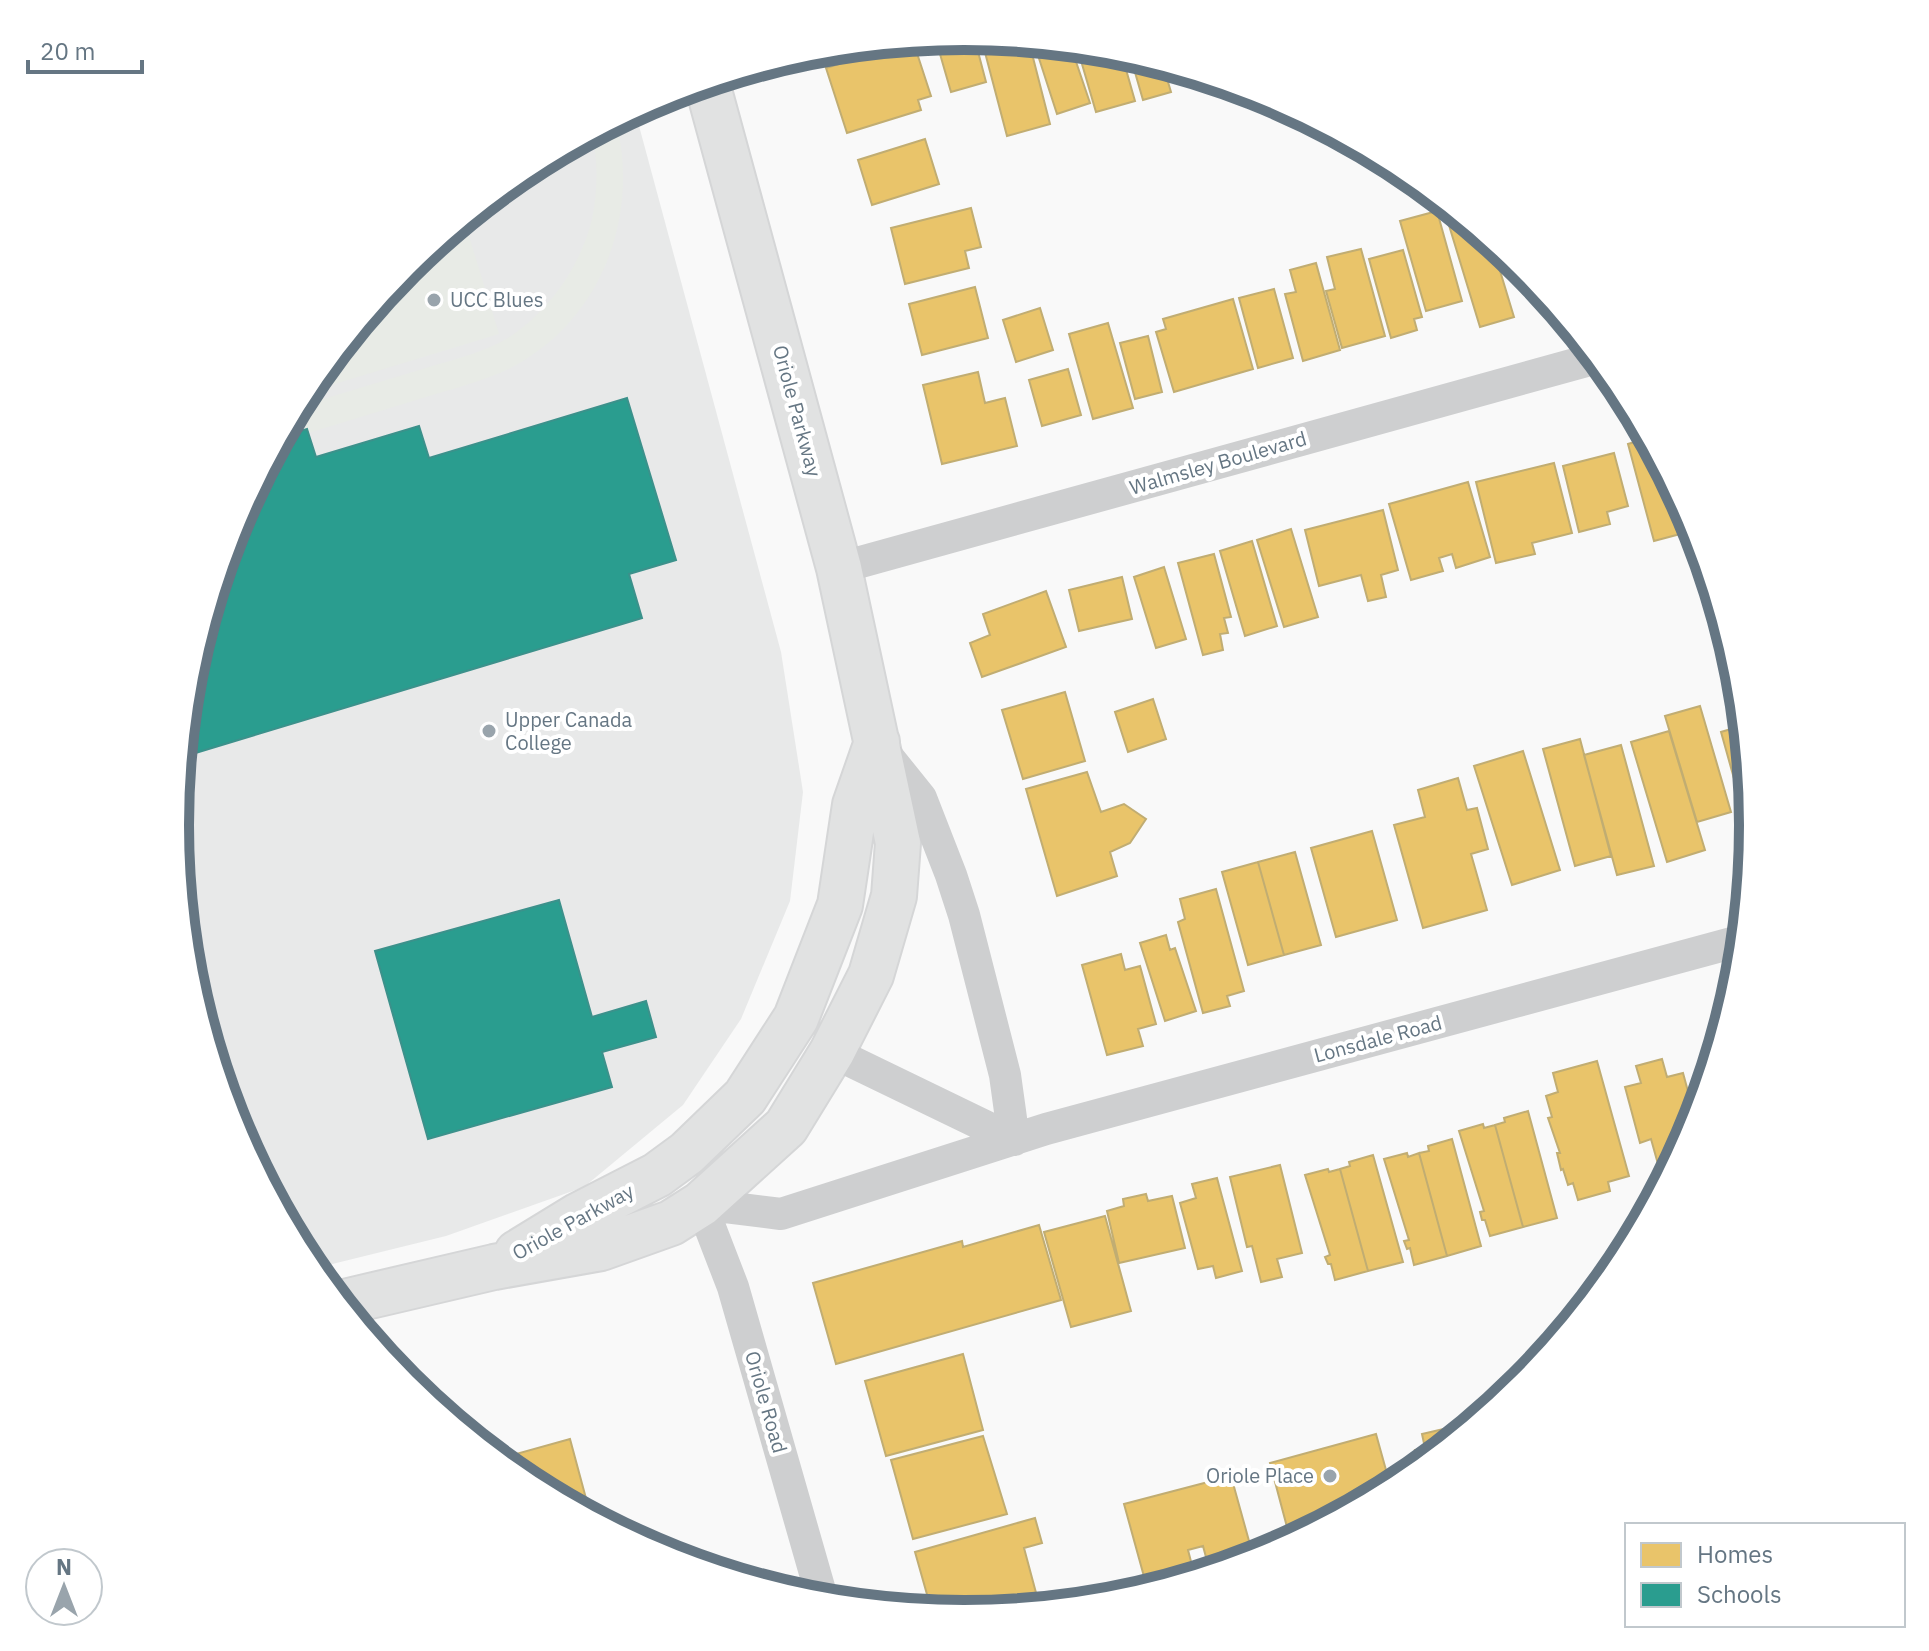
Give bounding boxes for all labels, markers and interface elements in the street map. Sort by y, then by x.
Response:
scale bar [28,24,142,74]
text: 20 m [40,35,95,67]
place label: UCC Blues [450,286,543,313]
marker: UCC Blues [425,291,443,309]
street label: Oriole Parkway [767,342,828,480]
street label: Walmsley Boulevard [1126,424,1310,501]
place label: Upper Canada College [505,706,633,756]
marker: Upper Canada College [480,722,498,740]
street label: Lonsdale Road [1311,1008,1445,1069]
street label: Oriole Parkway [507,1177,638,1266]
street label: Oriole Road [739,1348,794,1456]
place label: Oriole Place [1206,1462,1314,1489]
marker: Oriole Place [1321,1467,1339,1485]
legend [1625,1523,1905,1627]
text: Homes [1697,1538,1773,1570]
north arrow [24,1547,104,1627]
text: N [56,1552,72,1581]
text: Schools [1697,1578,1782,1610]

